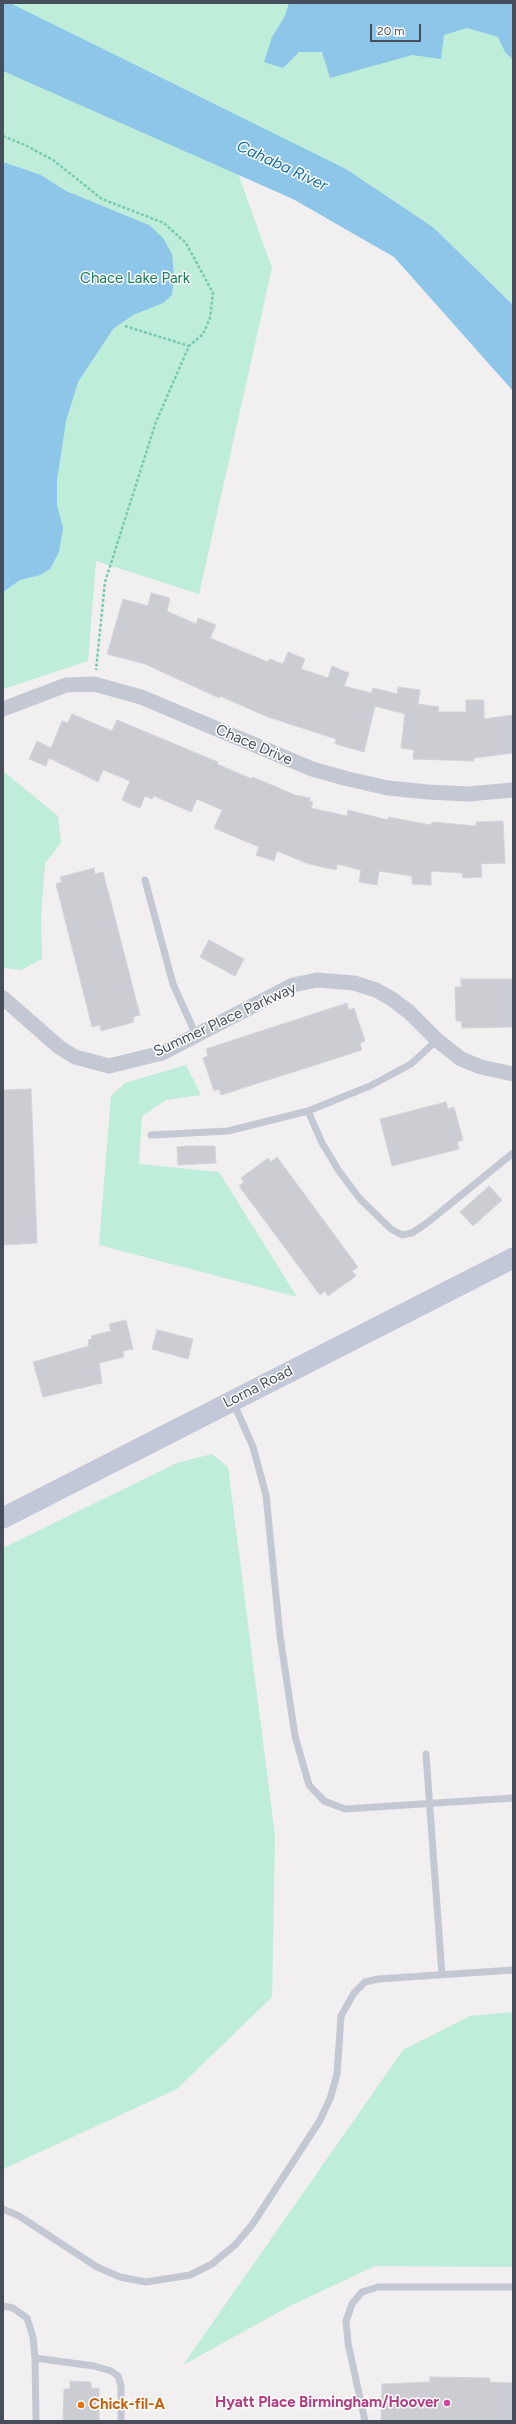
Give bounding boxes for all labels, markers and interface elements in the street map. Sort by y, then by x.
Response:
scale bar [372,16,423,42]
text: 20 m [377,24,405,38]
water label: Cahaba River [233,137,331,195]
park label: Chace Lake Park [80,270,190,288]
street label: Chace Drive [213,721,295,769]
street label: Summer Place Parkway [151,979,299,1061]
street label: Lorna Road [220,1362,296,1412]
place label: Hyatt Place Birmingham/Hoover [215,2394,439,2412]
place label: Chick-fil-A [89,2396,165,2414]
marker: Hyatt Place Birmingham/Hoover [442,2398,452,2408]
marker: Chick-fil-A [76,2400,86,2410]

